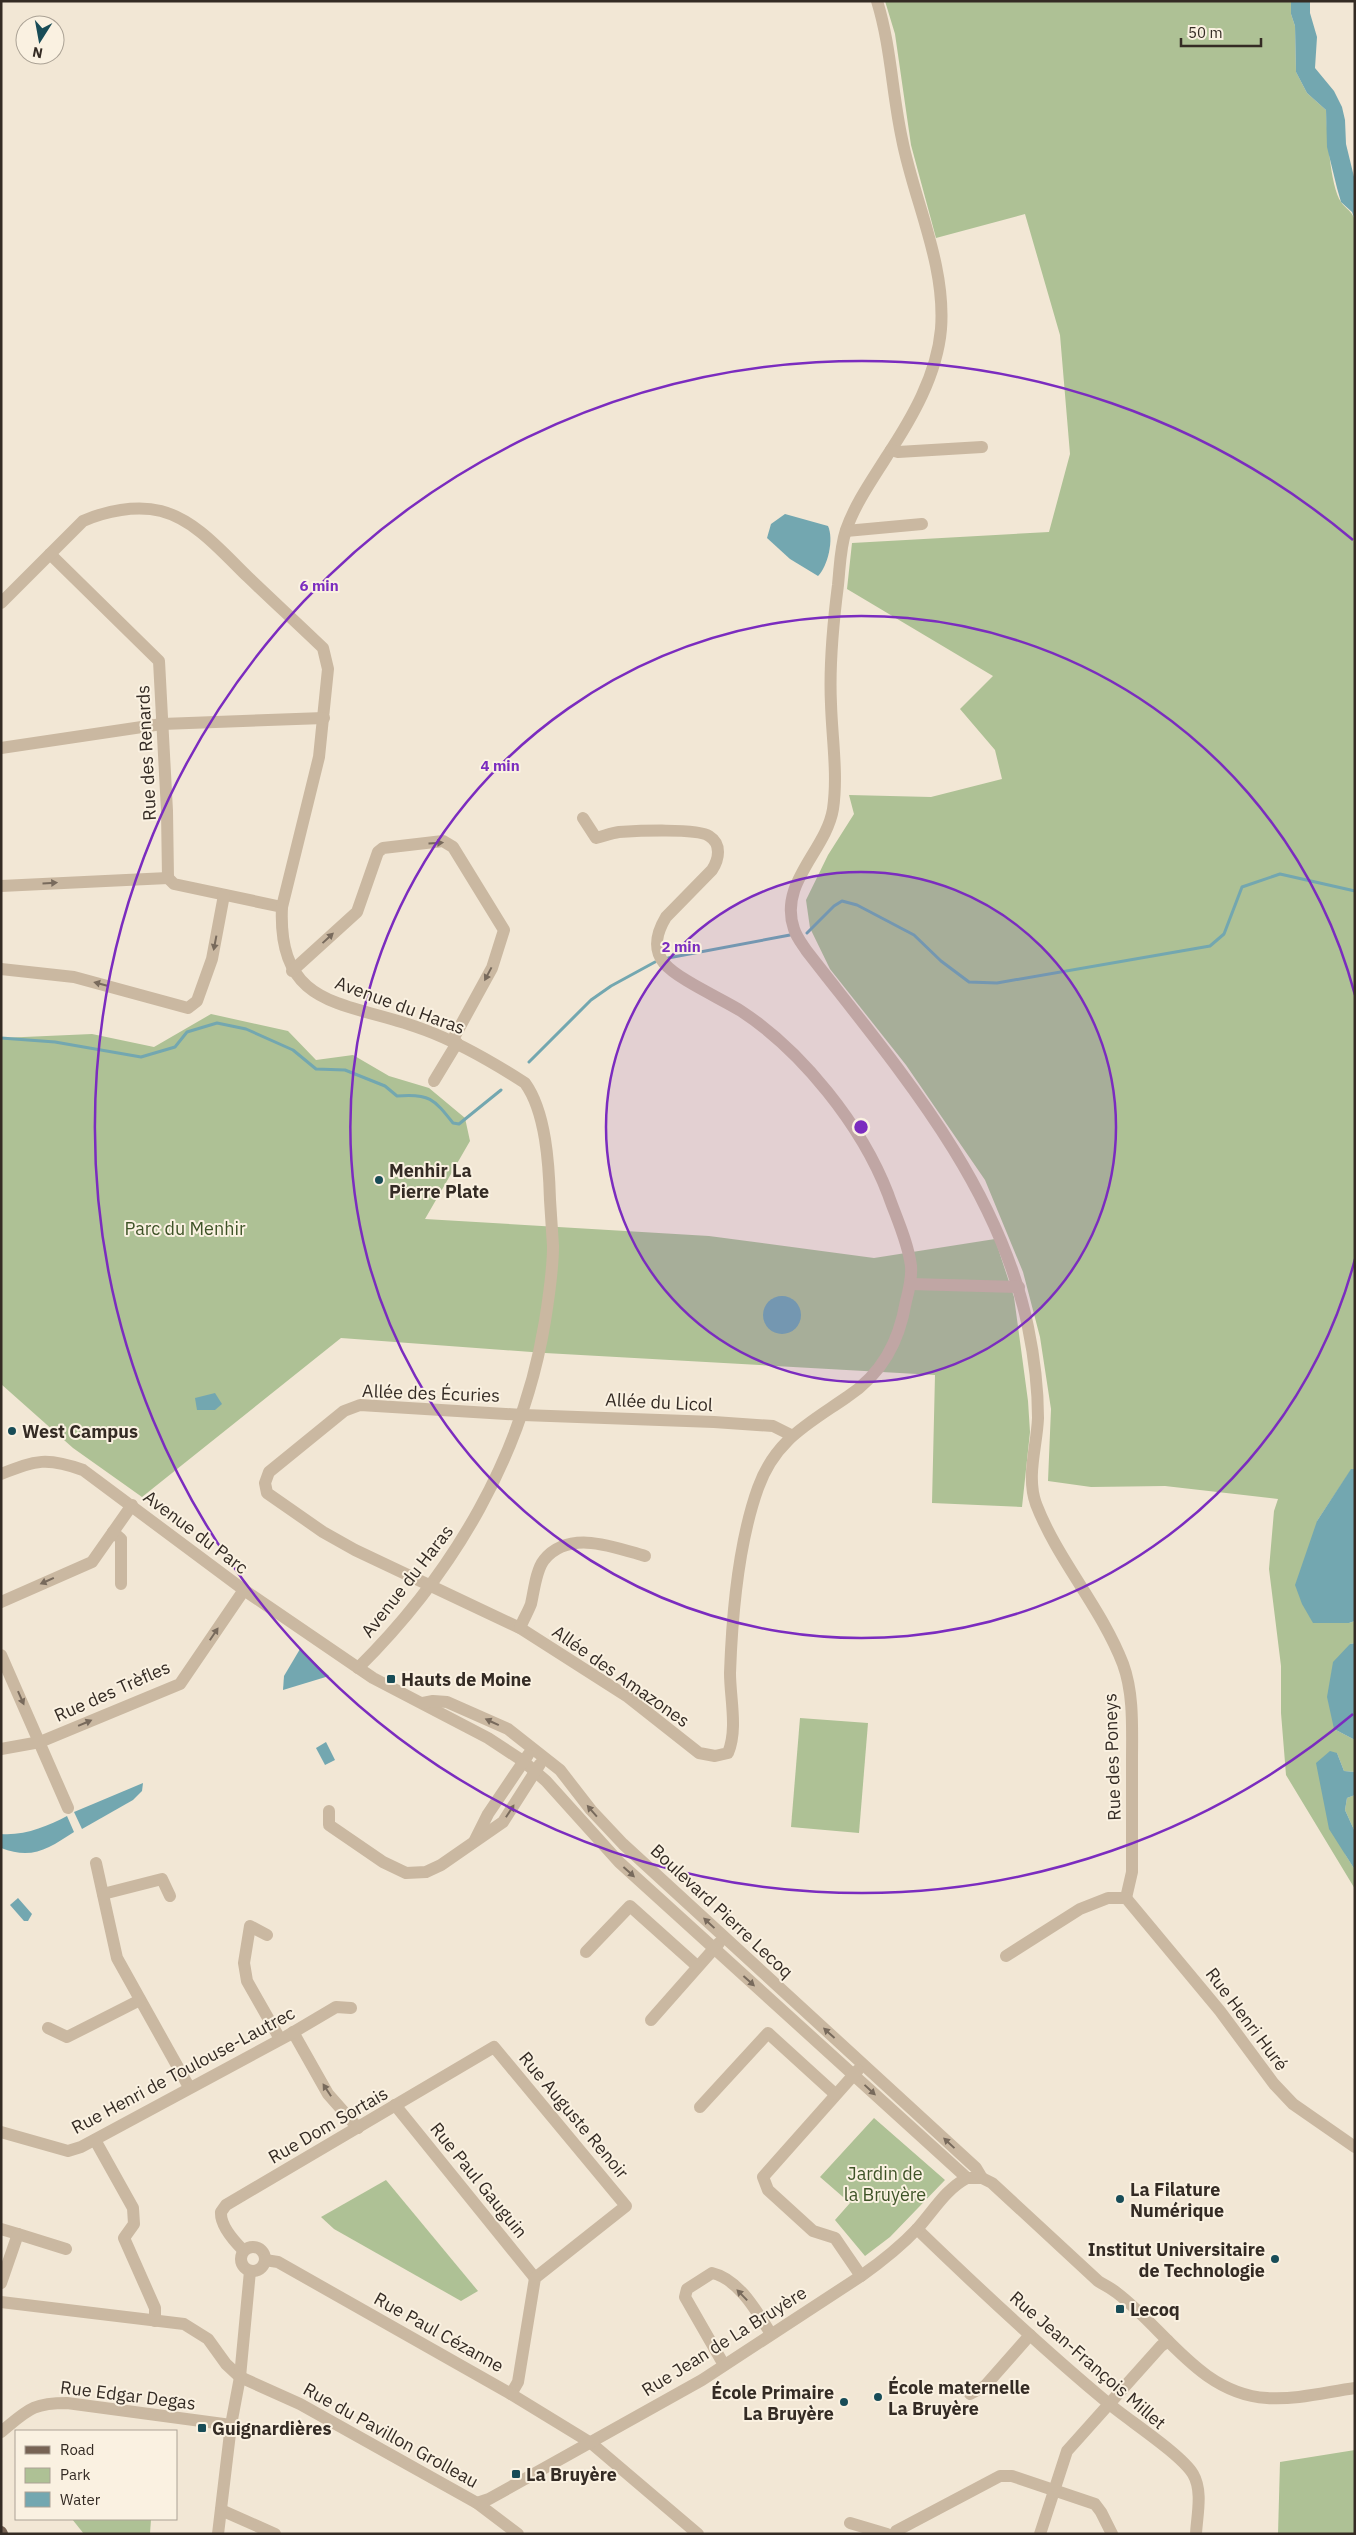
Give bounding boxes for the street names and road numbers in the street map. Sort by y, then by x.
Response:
street label: Rue des Renards [131,685,161,821]
street label: Avenue du Haras [332,971,468,1039]
street label: Allée des Écuries [362,1379,500,1407]
street label: Allée du Licol [605,1388,713,1416]
street label: Avenue du Parc [139,1485,253,1579]
street label: Avenue du Haras [356,1520,458,1642]
street label: Allée des Amazones [548,1620,694,1732]
street label: Rue des Trèfles [50,1655,174,1727]
street label: Rue des Poneys [1098,1693,1126,1821]
street label: Boulevard Pierre Lecoq [646,1839,798,1983]
street label: Rue Henri Huré [1201,1963,1293,2075]
street label: Rue Henri de Toulouse-Lautrec [67,2001,299,2139]
street label: Rue Auguste Renoir [514,2047,634,2184]
street label: Rue Dom Sortais [264,2081,392,2169]
street label: Rue Paul Gauguin [425,2117,533,2243]
street label: Rue Jean de La Bruyère [637,2281,811,2401]
street label: Rue Jean-François Millet [1005,2286,1171,2434]
street label: Rue Paul Cézanne [370,2287,508,2377]
street label: Rue Edgar Degas [59,2375,197,2415]
street label: Rue du Pavillon Grolleau [299,2377,483,2493]

